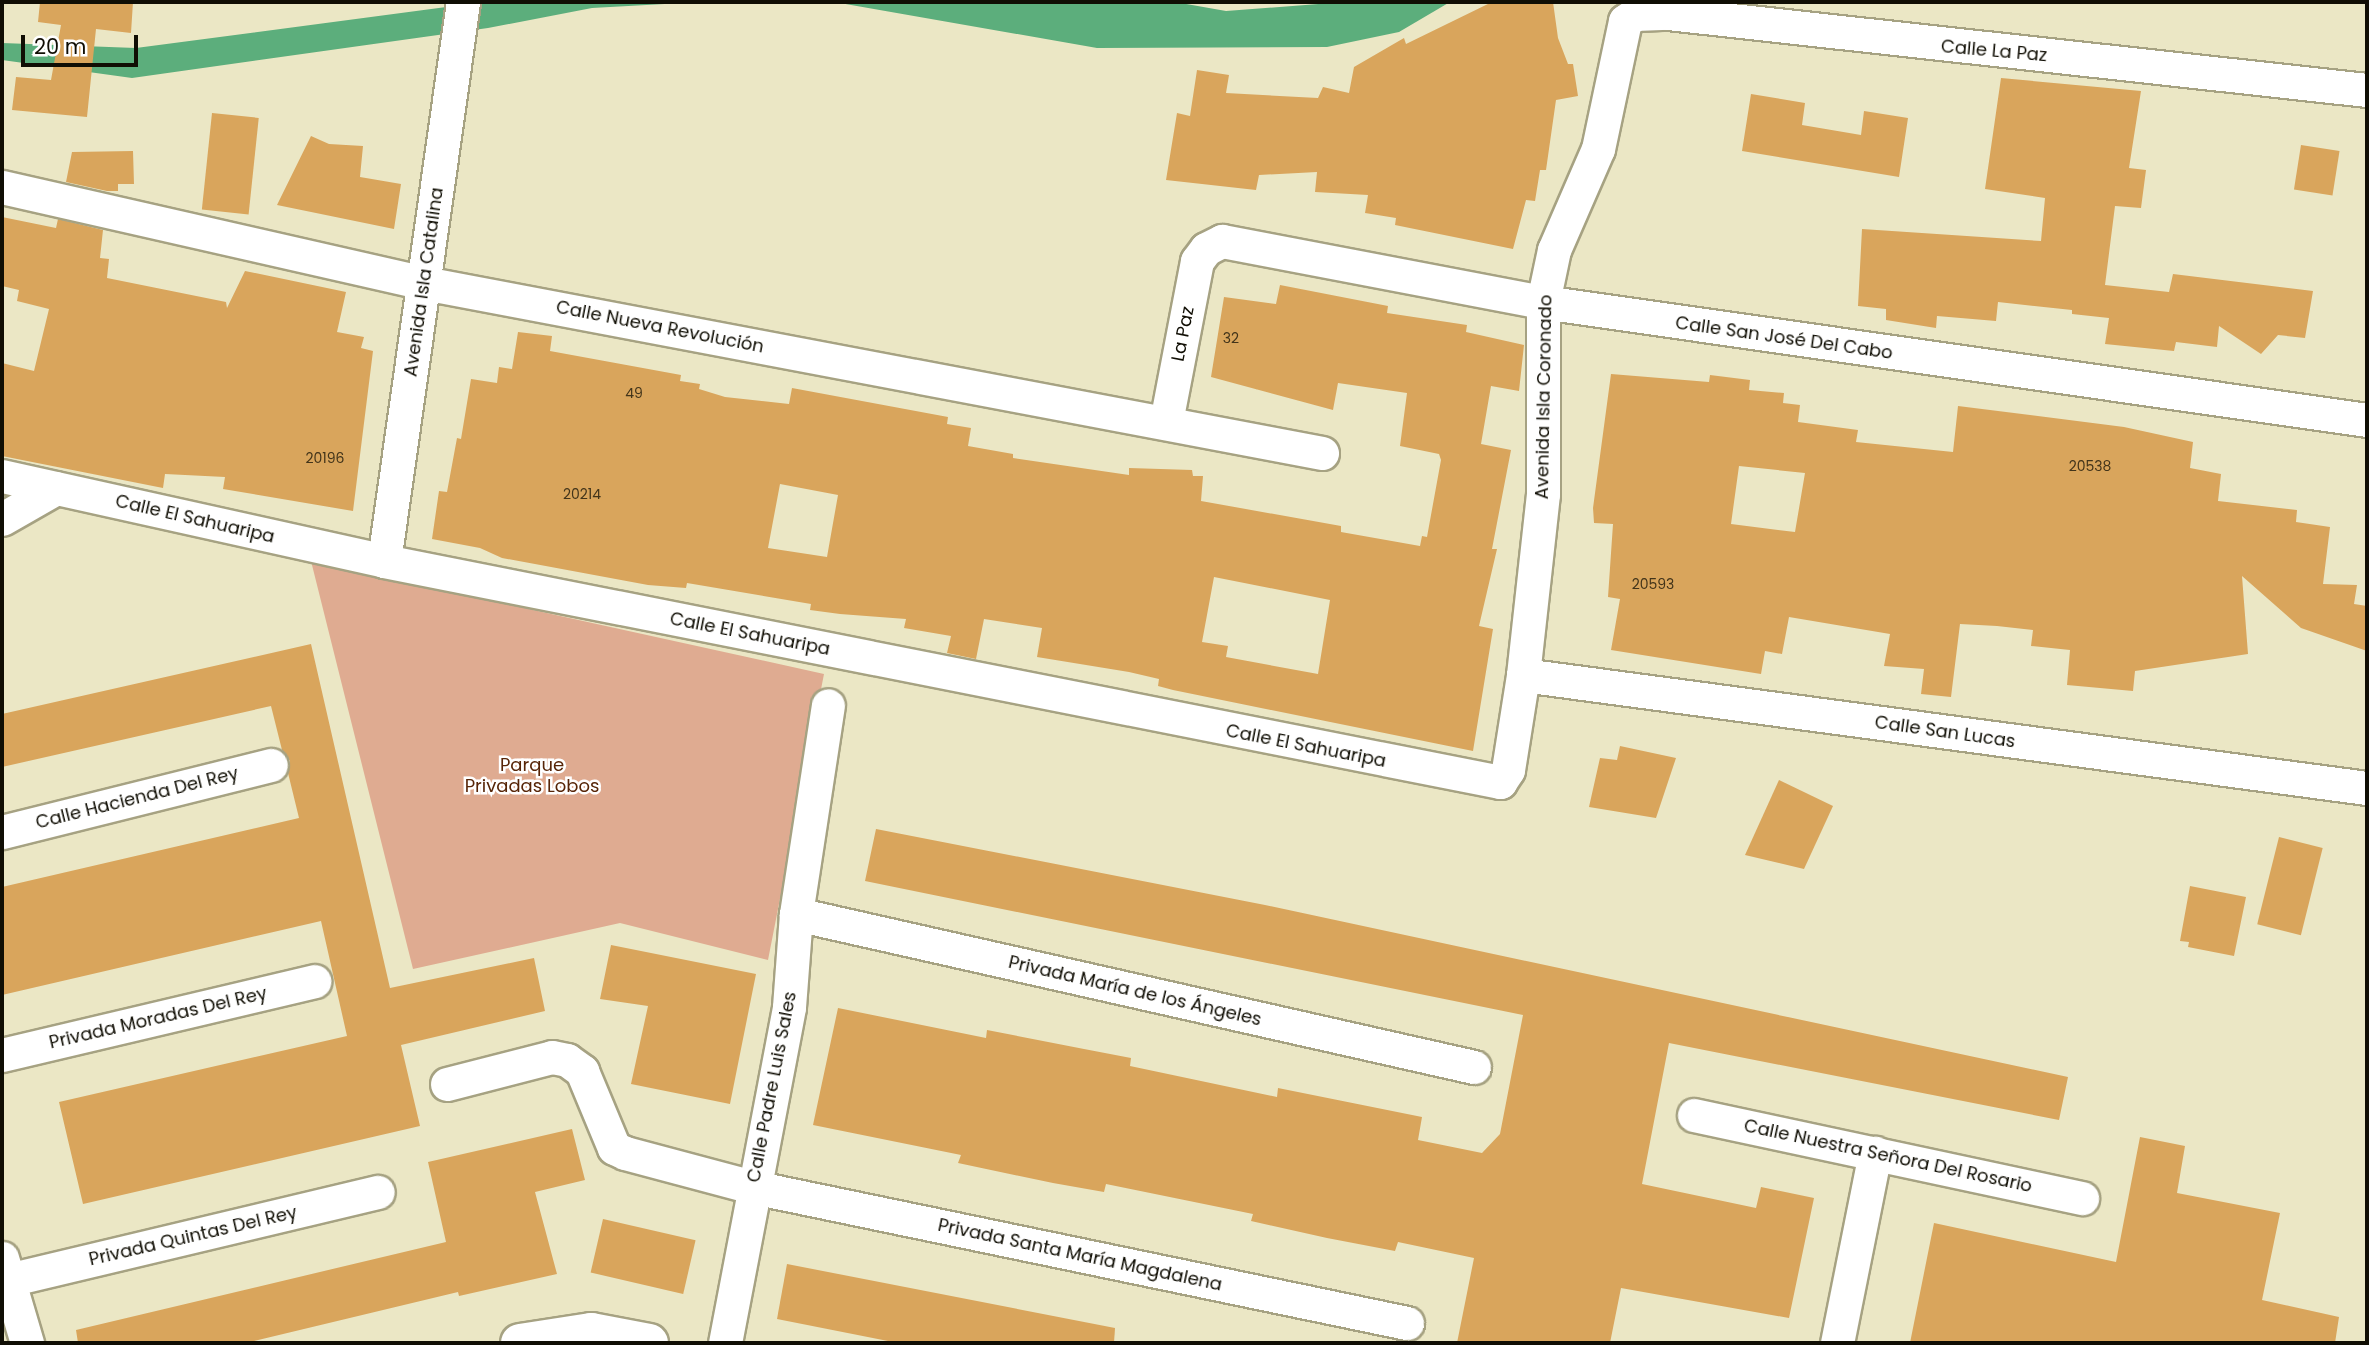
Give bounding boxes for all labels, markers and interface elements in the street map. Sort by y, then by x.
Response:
scale bar [24,21,142,65]
text: 20 m [34,32,87,61]
street label: Calle La Paz [1940,36,2048,66]
street label: Avenida Isla Catalina [400,186,448,378]
street label: Avenida Isla Coronado [1531,294,1557,500]
street label: Calle Nueva Revolución [554,296,766,358]
street label: La Paz [1167,305,1199,363]
street label: Calle San José Del Cabo [1674,312,1894,364]
house number: 32 [1223,330,1239,346]
house number: 49 [625,385,643,401]
house number: 20196 [305,450,345,466]
house number: 20538 [2069,458,2111,474]
house number: 20214 [563,486,601,502]
street label: Calle El Sahuaripa [113,490,277,548]
house number: 20593 [1632,576,1674,592]
street label: Calle El Sahuaripa [668,608,832,660]
street label: Calle San Lucas [1873,711,2017,753]
street label: Calle El Sahuaripa [1224,720,1388,772]
park label: Parque Privadas Lobos [465,755,599,798]
street label: Calle Hacienda Del Rey [33,762,241,834]
street label: Privada María de los Ángeles [1006,951,1264,1031]
street label: Privada Moradas Del Rey [47,982,269,1054]
street label: Calle Padre Luis Sales [743,990,801,1184]
street label: Calle Nuestra Señora Del Rosario [1742,1115,2034,1197]
street label: Privada Quintas Del Rey [87,1202,299,1270]
street label: Privada Santa María Magdalena [936,1214,1224,1296]

